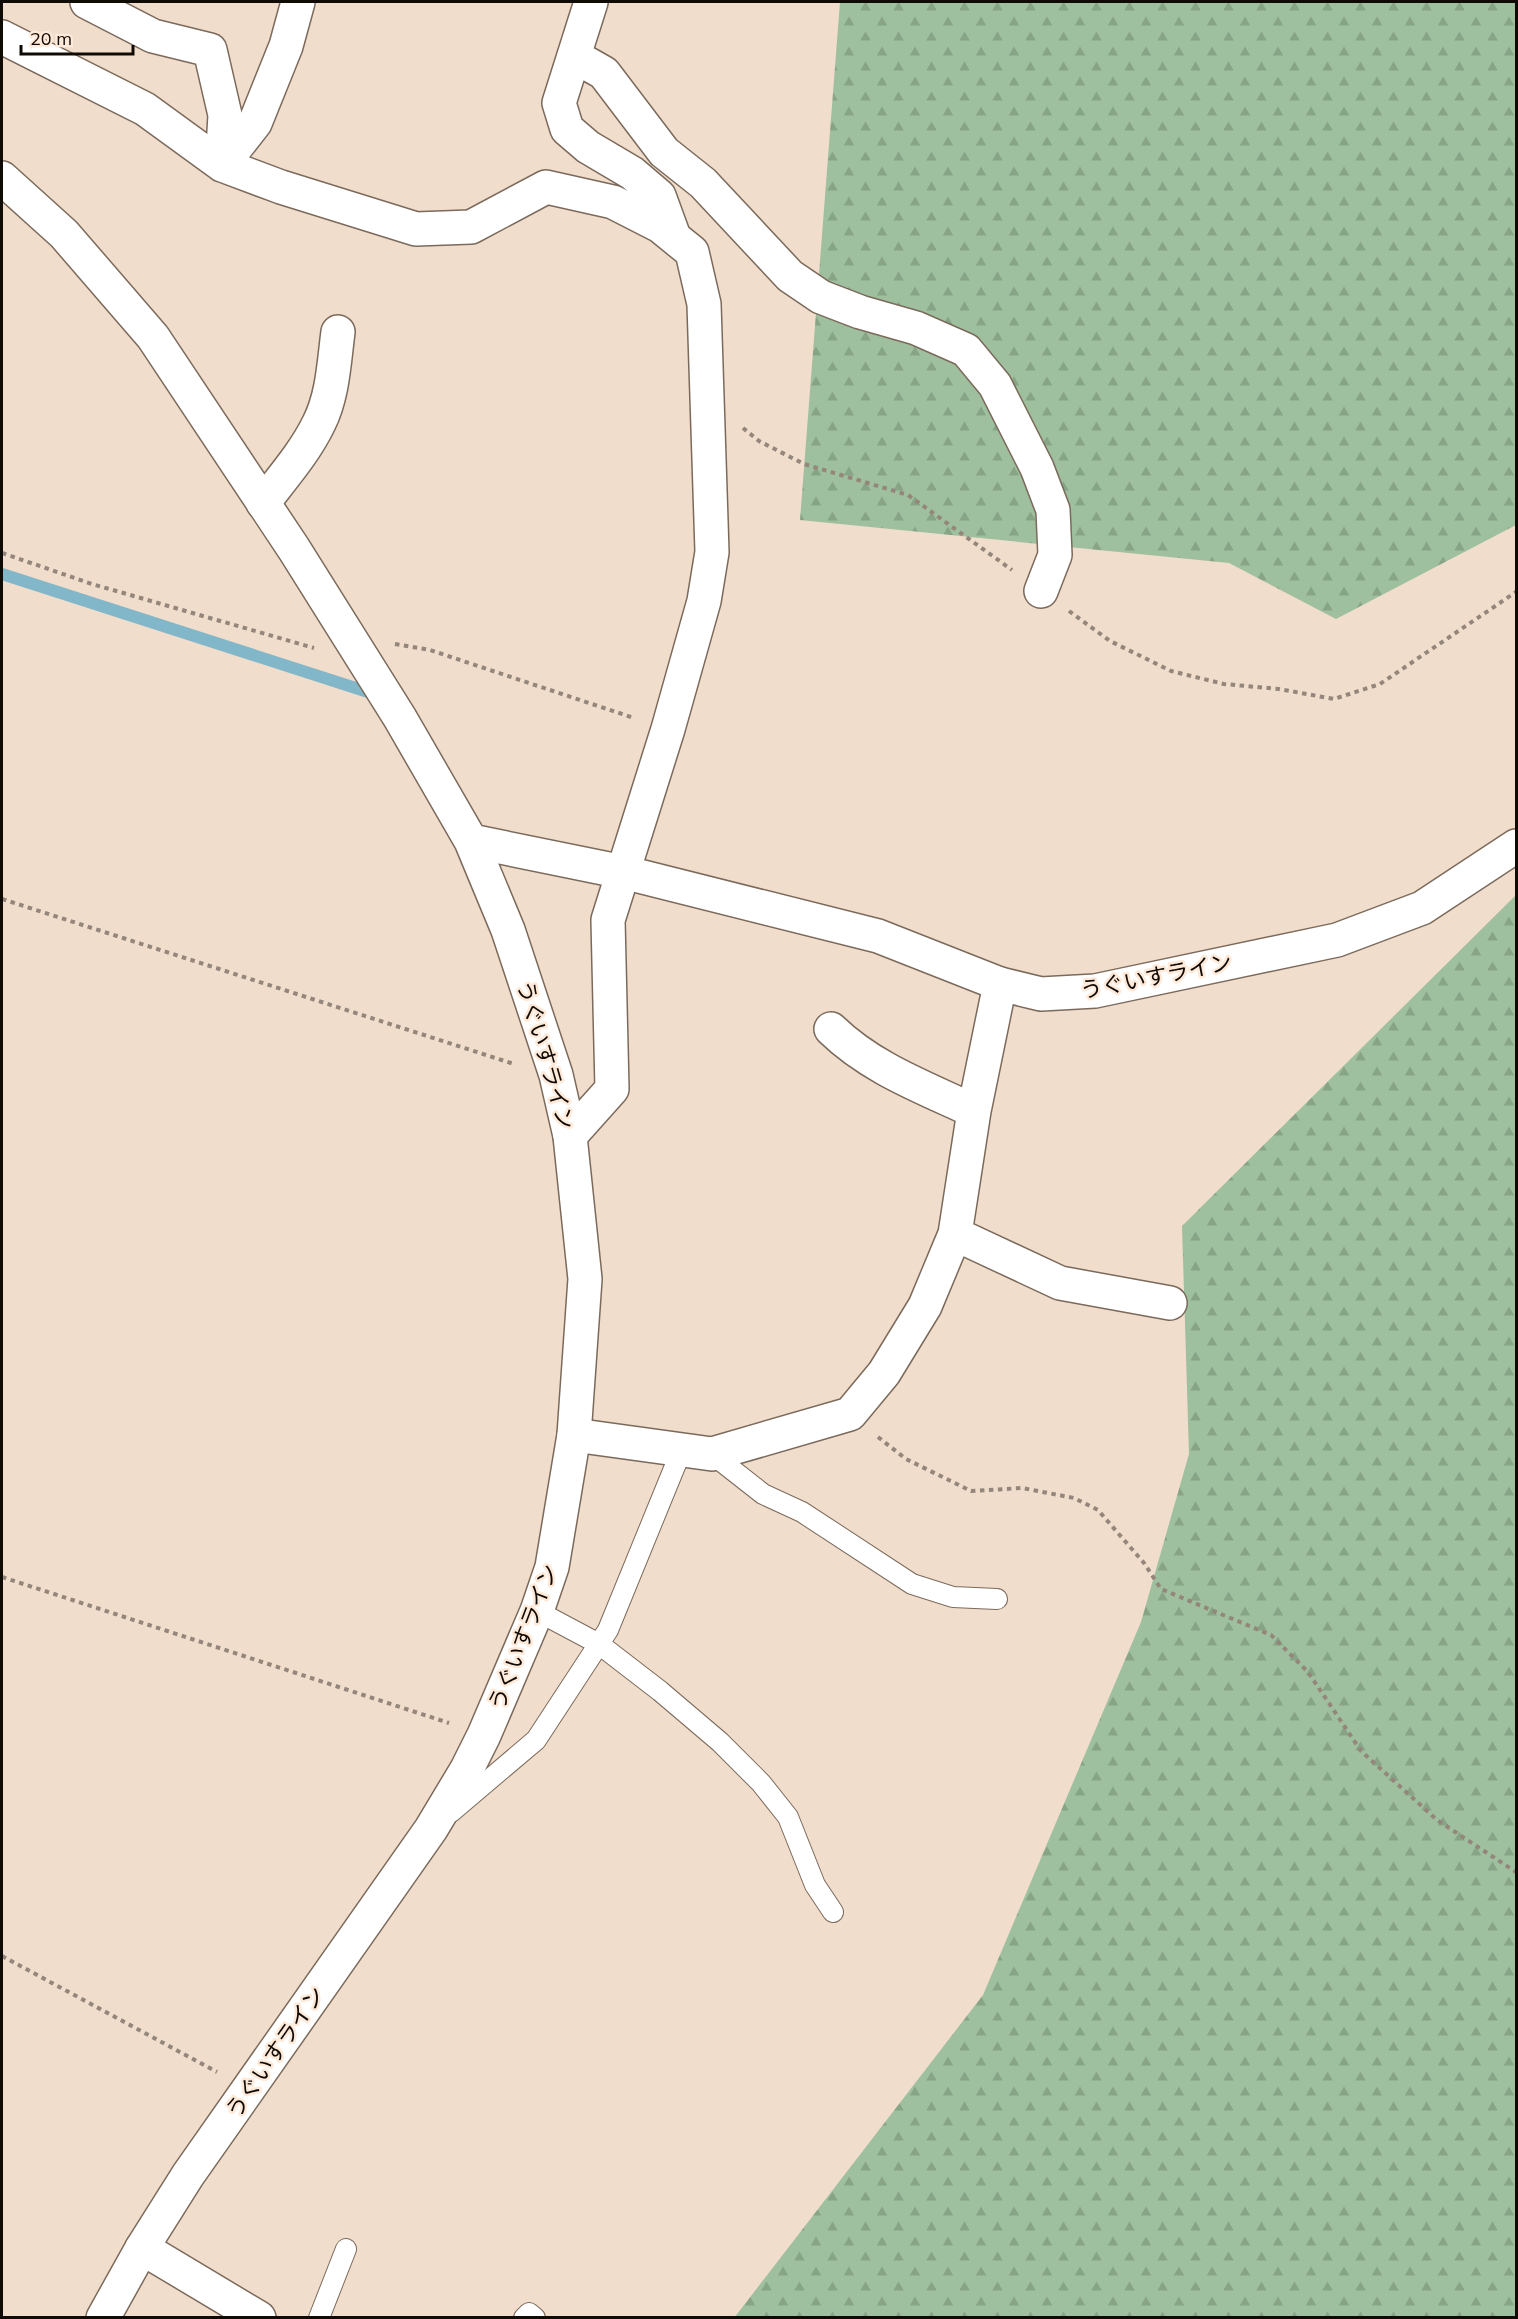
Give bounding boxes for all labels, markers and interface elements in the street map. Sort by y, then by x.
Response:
scale bar [21,18,134,56]
text: 20 m [30,27,72,50]
street label: うぐいすライン [1078,948,1234,1004]
street label: うぐいすライン [511,977,581,1133]
street label: うぐいすライン [482,1560,564,1714]
street label: うぐいすライン [219,1981,331,2123]

